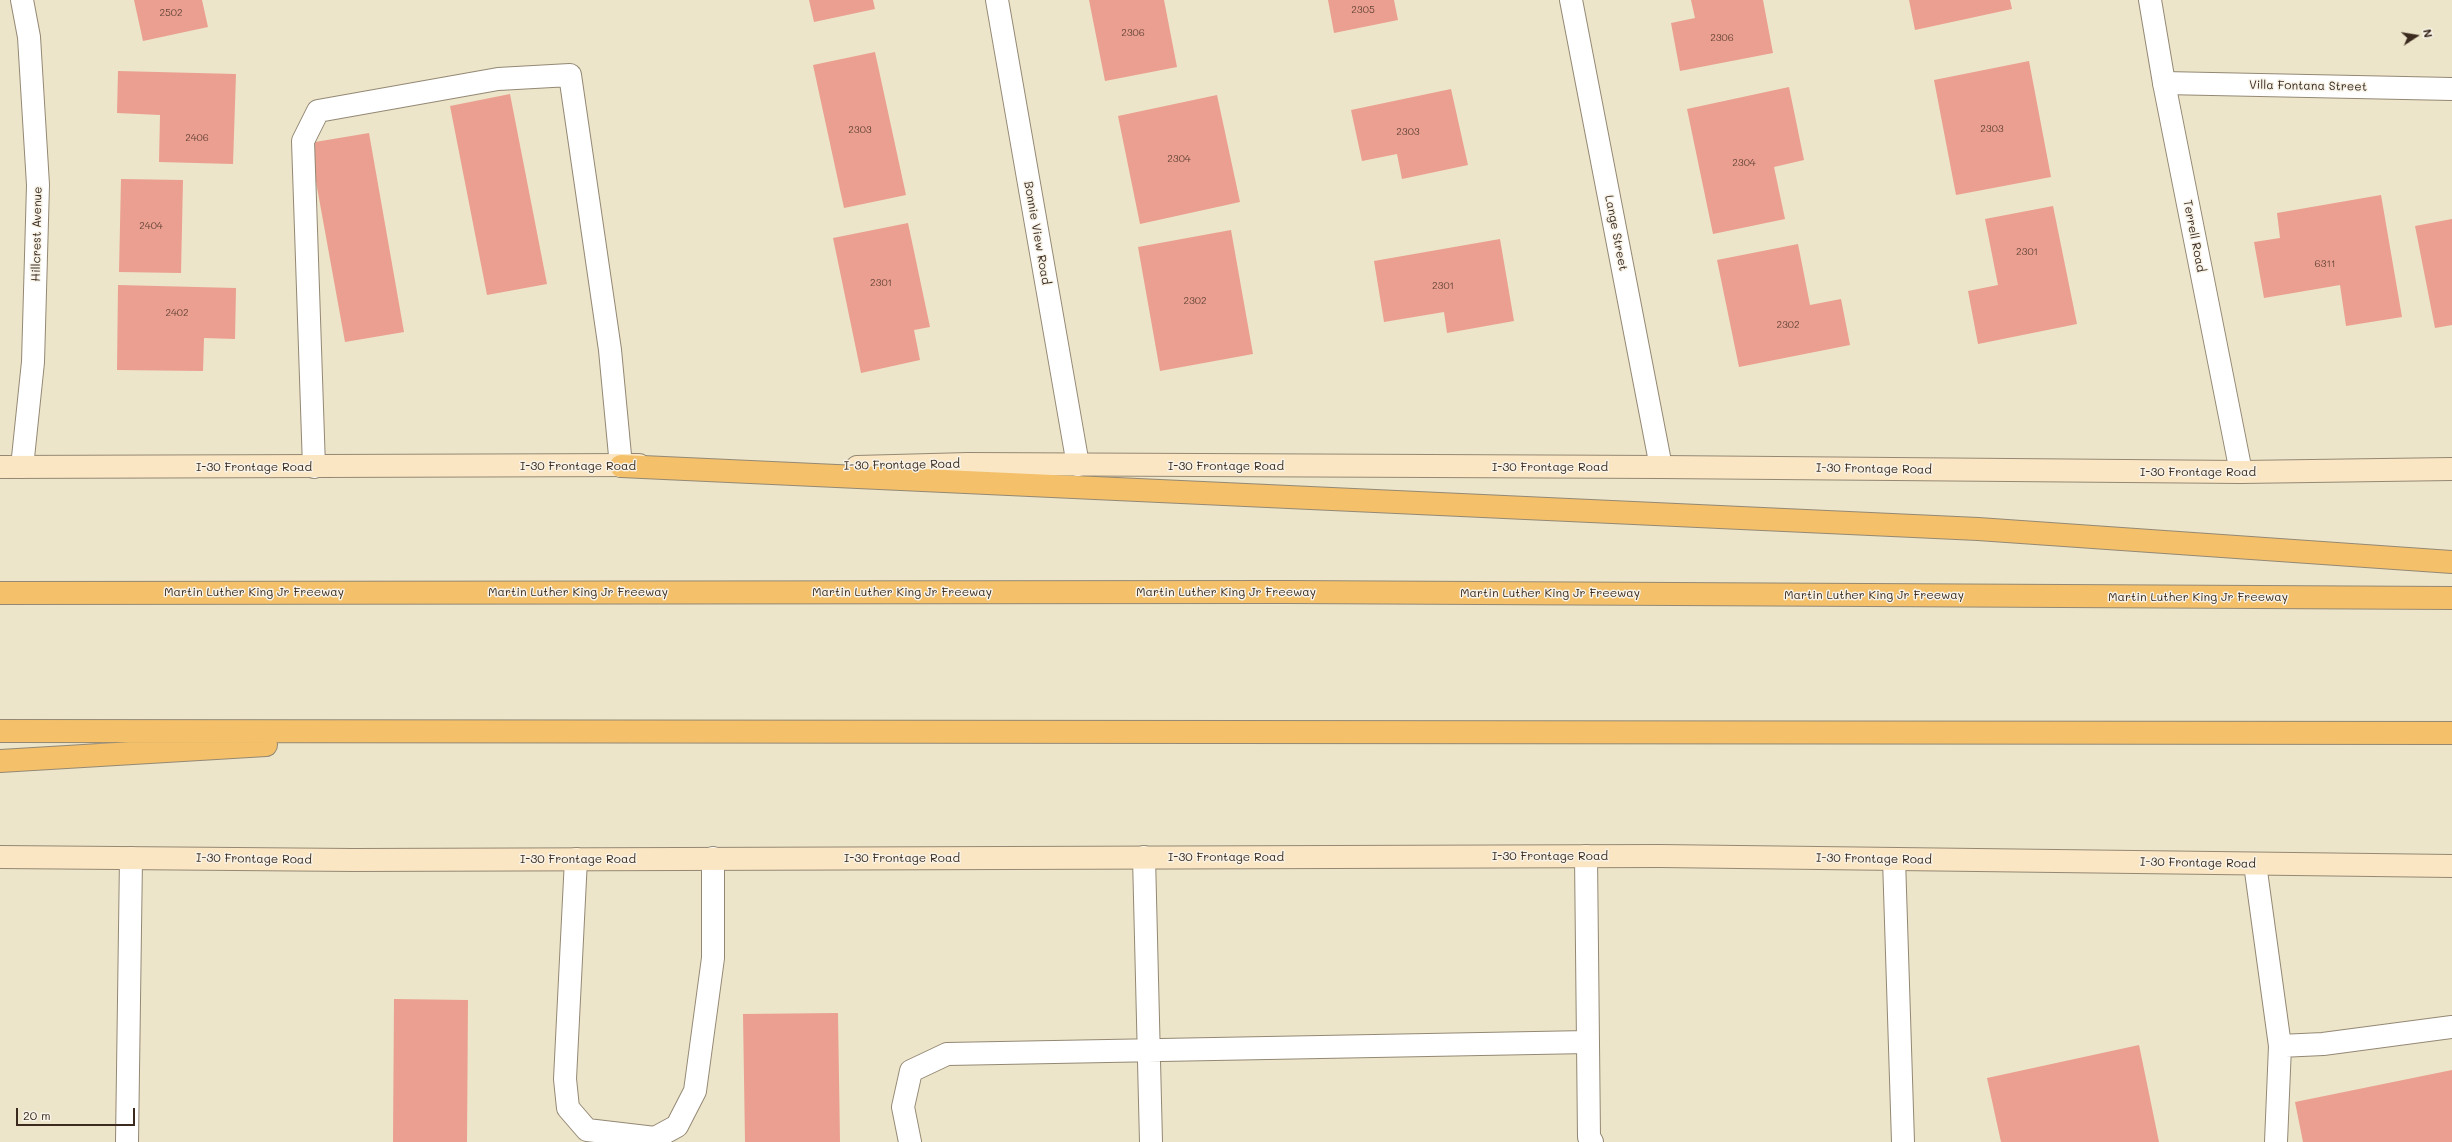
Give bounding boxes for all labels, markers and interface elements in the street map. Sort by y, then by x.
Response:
house number: 2305 [1351,4,1375,16]
house number: 2502 [159,7,183,19]
north arrow [2396,16,2436,56]
house number: 2306 [1121,27,1145,39]
text: N [2420,28,2436,39]
house number: 2306 [1710,32,1734,44]
street label: Villa Fontana Street [2249,78,2367,94]
house number: 2303 [1980,123,2004,135]
house number: 2303 [848,124,872,136]
house number: 2303 [1396,126,1420,138]
house number: 2406 [185,132,209,144]
house number: 2304 [1167,153,1191,165]
house number: 2304 [1732,157,1756,169]
street label: Bonnie View Road [1021,180,1053,286]
street label: Hillcrest Avenue [29,186,45,282]
street label: Lange Street [1602,194,1630,272]
street label: Terrell Road [2180,199,2208,273]
house number: 2404 [139,220,163,232]
house number: 2301 [2016,246,2038,258]
house number: 6311 [2315,258,2335,270]
house number: 2301 [870,277,892,289]
house number: 2301 [1432,280,1454,292]
house number: 2302 [1183,295,1207,307]
house number: 2402 [165,307,189,319]
house number: 2302 [1776,319,1800,331]
street label: I-30 Frontage Road [844,457,960,473]
street label: I-30 Frontage Road [520,459,636,473]
street label: I-30 Frontage Road [1168,459,1284,473]
street label: I-30 Frontage Road [196,460,312,474]
street label: I-30 Frontage Road [1492,460,1608,474]
street label: I-30 Frontage Road [1816,461,1932,477]
street label: I-30 Frontage Road [2140,465,2256,479]
street label: Martin Luther King Jr Freeway [164,585,344,599]
street label: Martin Luther King Jr Freeway [488,585,668,599]
street label: Martin Luther King Jr Freeway [812,585,992,599]
street label: Martin Luther King Jr Freeway [1136,585,1316,599]
street label: Martin Luther King Jr Freeway [1460,586,1640,600]
street label: Martin Luther King Jr Freeway [1784,588,1964,602]
street label: Martin Luther King Jr Freeway [2108,590,2288,604]
street label: I-30 Frontage Road [1492,849,1608,863]
street label: I-30 Frontage Road [1168,850,1284,864]
street label: I-30 Frontage Road [196,851,312,867]
street label: I-30 Frontage Road [844,851,960,865]
street label: I-30 Frontage Road [1816,851,1932,867]
street label: I-30 Frontage Road [520,852,636,866]
street label: I-30 Frontage Road [2140,855,2256,871]
scale bar [18,1100,137,1126]
text: 20 m [23,1107,51,1123]

